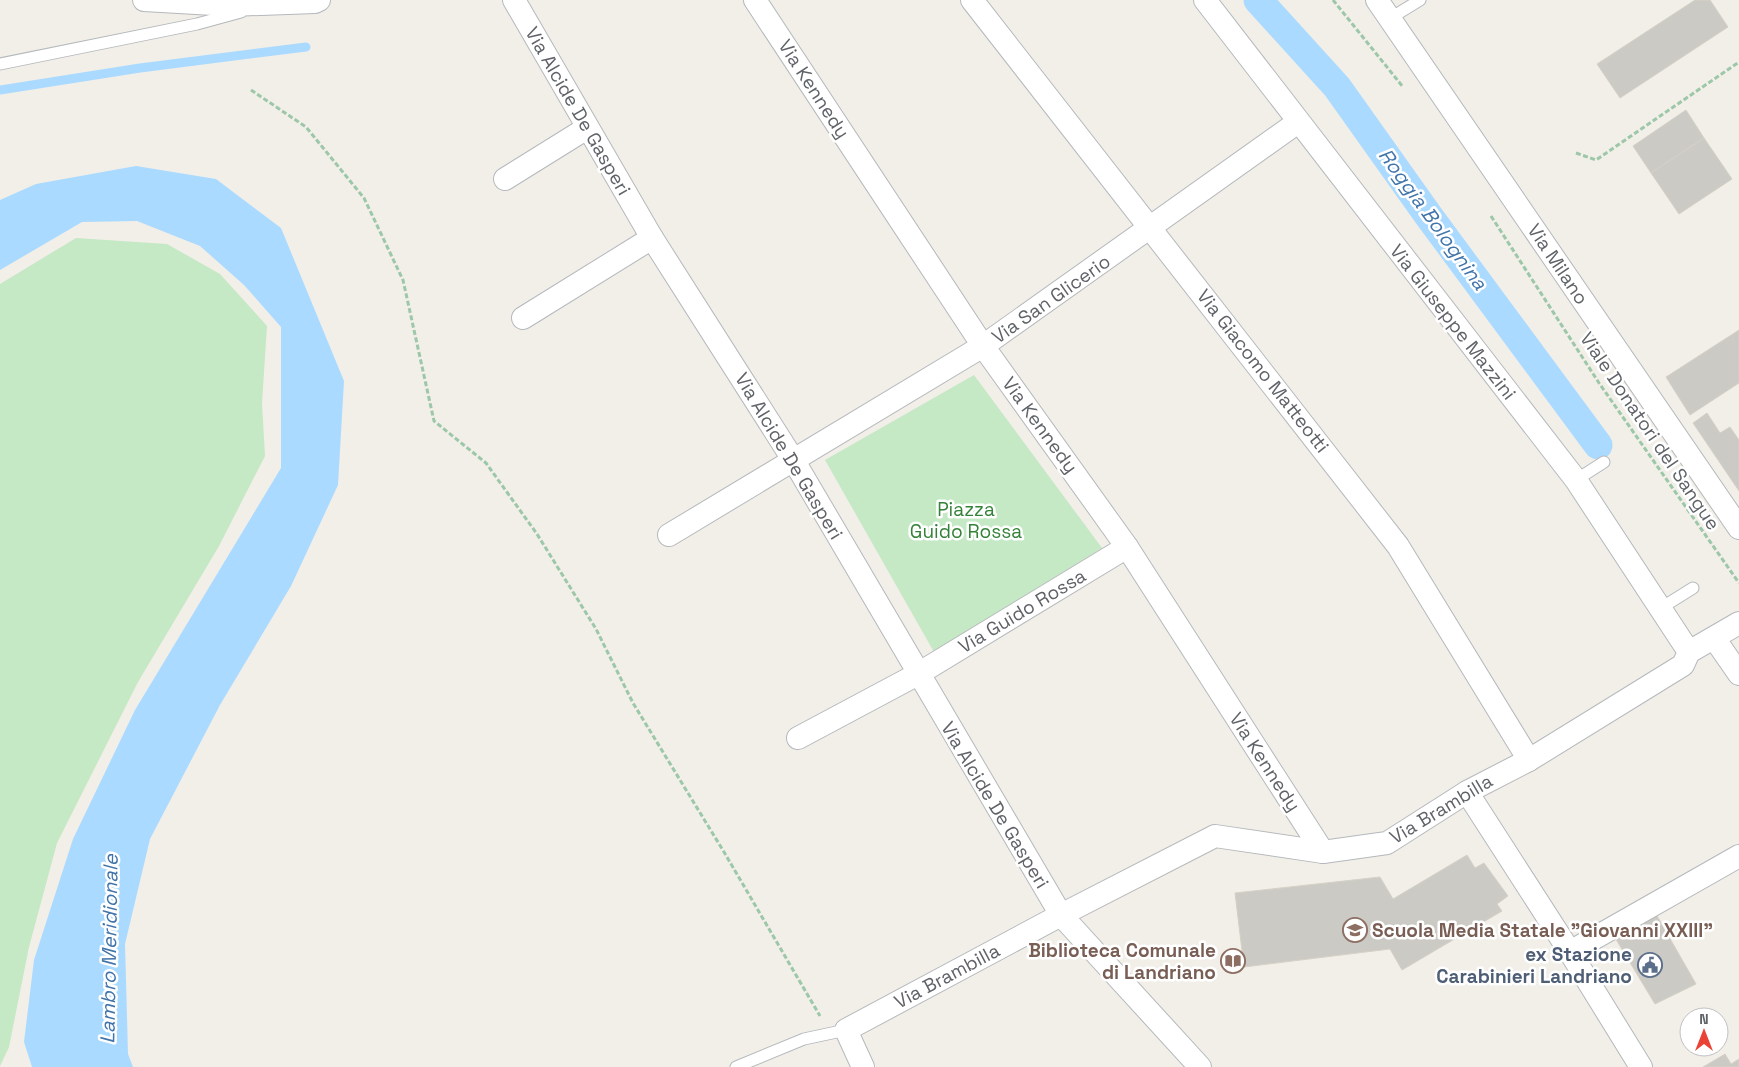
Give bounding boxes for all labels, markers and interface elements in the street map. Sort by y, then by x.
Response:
street label: Via Alcide De Gasperi [520,22,636,200]
street label: Via Kennedy [773,35,855,143]
water label: Roggia Bolognina [1373,143,1493,295]
street label: Via Milano [1522,219,1594,309]
street label: Via Giuseppe Mazzini [1384,239,1522,405]
street label: Via San Glicerio [987,249,1115,349]
street label: Via Giacomo Matteotti [1191,284,1335,458]
street label: Viale Donatori del Sangue [1574,327,1726,535]
street label: Via Alcide De Gasperi [729,368,849,544]
street label: Via Kennedy [997,372,1083,478]
park label: Piazza Guido Rossa [910,497,1022,544]
street label: Via Guido Rossa [954,563,1090,659]
street label: Via Kennedy [1224,708,1306,816]
street label: Via Alcide De Gasperi [935,717,1055,893]
street label: Via Brambilla [1385,768,1497,850]
water label: Lambro Meridionale [94,853,124,1044]
school or university icon: Scuola Media Statale "Giovanni XXIII" [1342,917,1368,943]
place label: Scuola Media Statale "Giovanni XXIII" [1372,918,1713,943]
street label: Via Brambilla [890,938,1004,1014]
place label: Biblioteca Comunale di Landriano [1028,938,1216,985]
place label: ex Stazione Carabinieri Landriano [1436,942,1632,989]
library icon: Biblioteca Comunale di Landriano [1220,948,1246,974]
public building icon: ex Stazione Carabinieri Landriano [1637,952,1663,978]
north arrow [1679,1007,1729,1057]
text: N [1699,1010,1709,1028]

